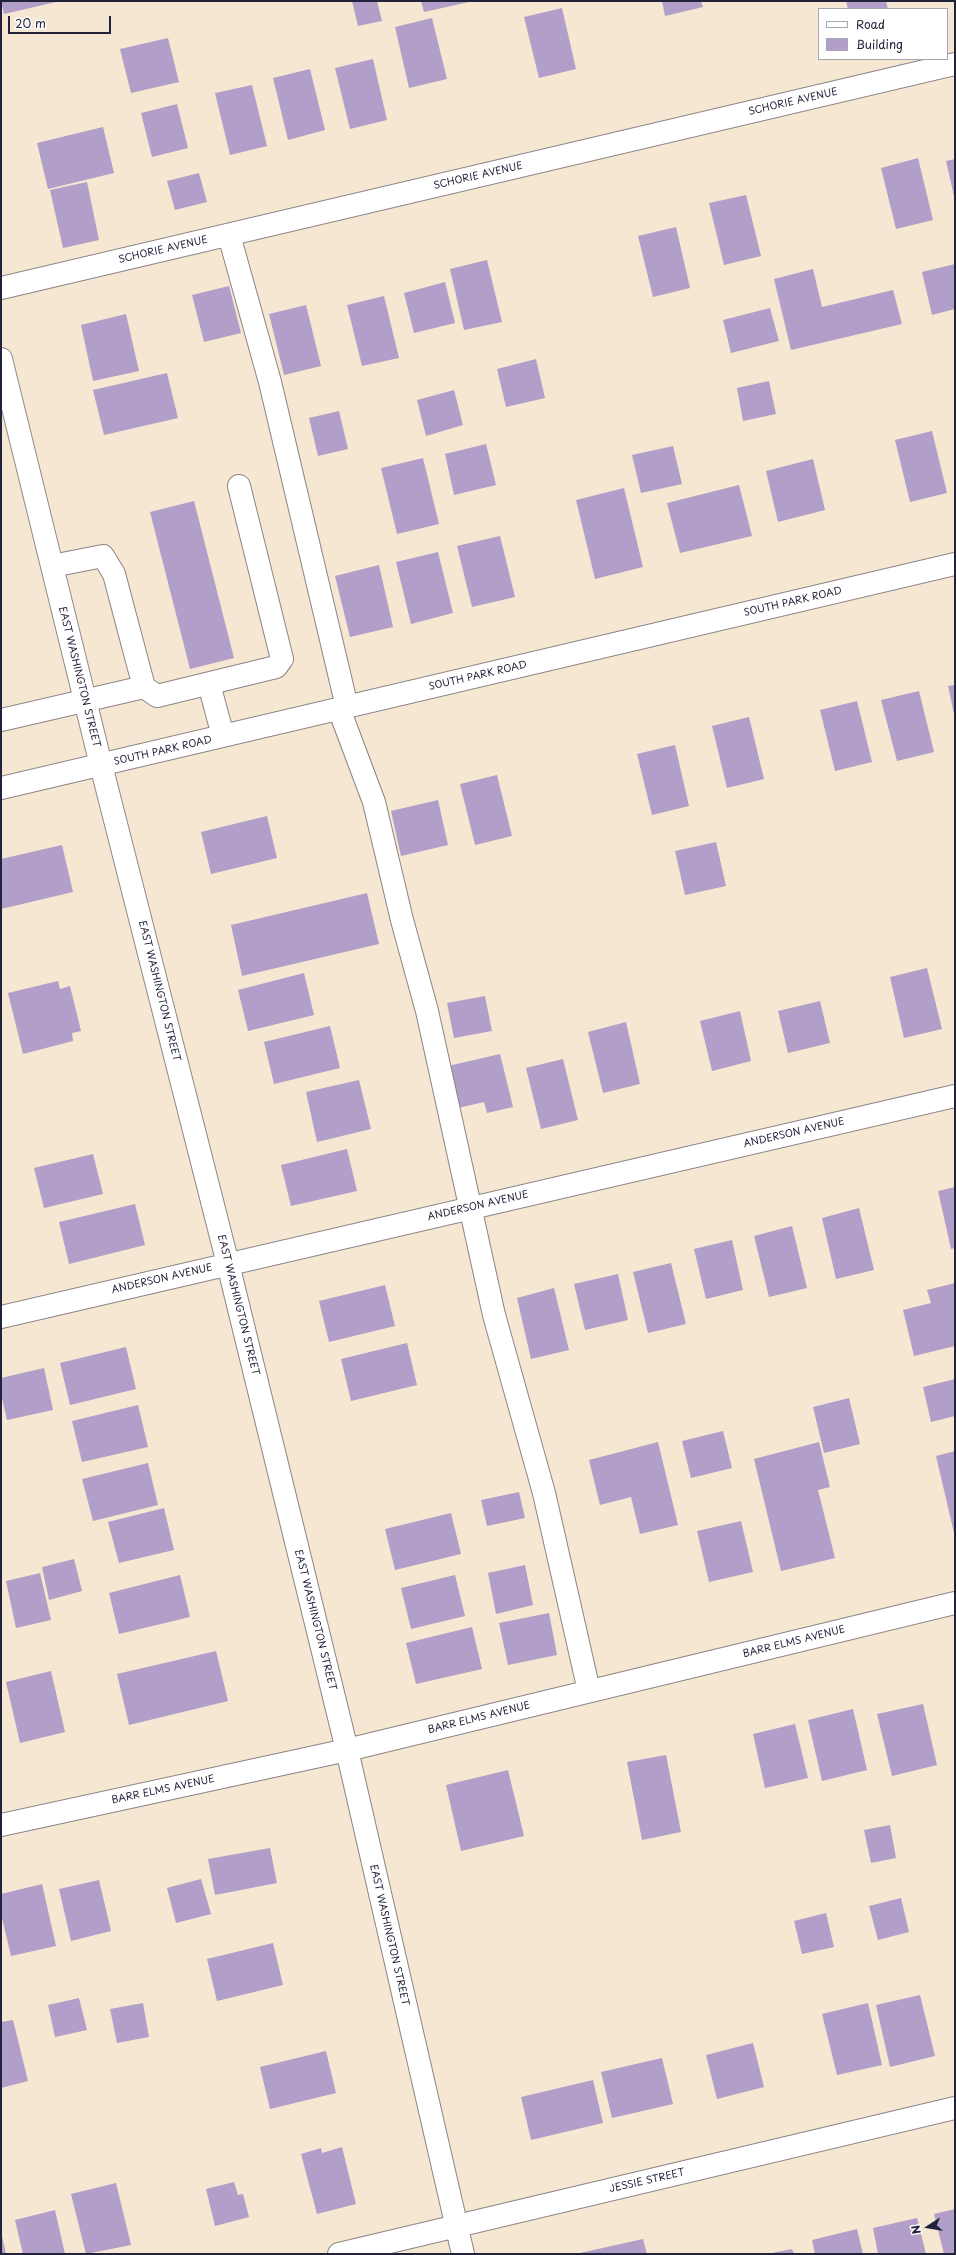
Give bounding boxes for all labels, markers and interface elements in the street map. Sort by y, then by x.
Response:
scale bar [10,8,113,34]
legend [818,8,948,60]
text: 20 m [15,14,46,32]
text: Road [856,15,885,33]
text: Building [856,35,903,53]
street label: SCHORIE AVENUE [747,86,839,118]
street label: SCHORIE AVENUE [432,160,524,192]
street label: SCHORIE AVENUE [117,234,209,266]
street label: SOUTH PARK ROAD [743,585,843,619]
street label: EAST WASHINGTON STREET [56,605,102,749]
street label: SOUTH PARK ROAD [428,659,528,693]
street label: SOUTH PARK ROAD [113,734,213,768]
street label: EAST WASHINGTON STREET [136,919,182,1063]
street label: ANDERSON AVENUE [742,1116,846,1150]
street label: ANDERSON AVENUE [426,1189,530,1223]
street label: EAST WASHINGTON STREET [215,1233,261,1377]
street label: ANDERSON AVENUE [110,1262,214,1296]
street label: EAST WASHINGTON STREET [292,1548,338,1692]
street label: BARR ELMS AVENUE [742,1623,846,1661]
street label: BARR ELMS AVENUE [427,1699,531,1737]
street label: BARR ELMS AVENUE [110,1773,216,1807]
street label: EAST WASHINGTON STREET [367,1863,411,2007]
street label: JESSIE STREET [608,2166,686,2196]
north arrow [908,2207,948,2247]
text: N [907,2224,925,2236]

